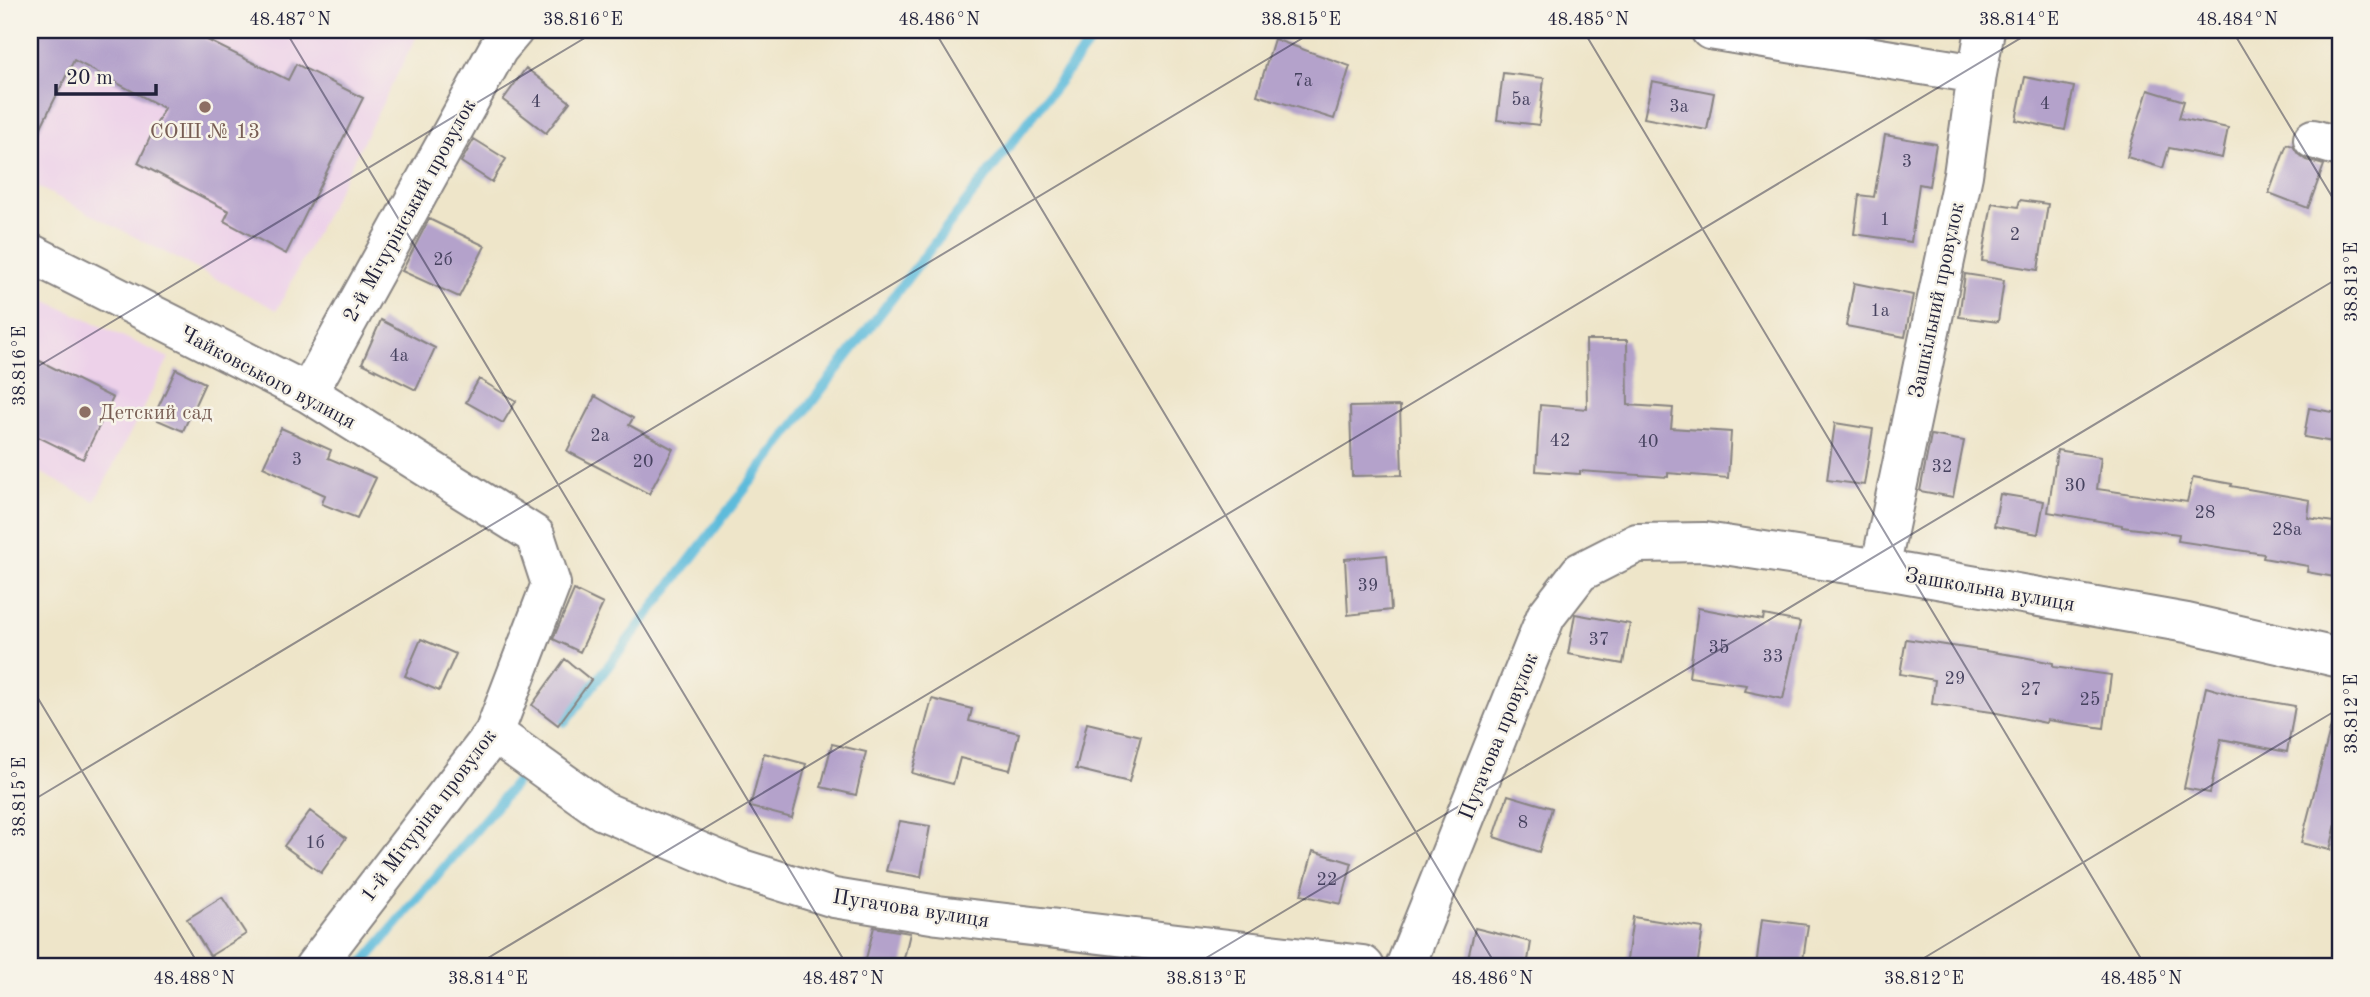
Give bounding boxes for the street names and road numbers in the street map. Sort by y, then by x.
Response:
street label: 2-й Мічурінський провулок [340,95,481,326]
street label: Зашкільний провулок [1906,200,1969,400]
street label: Чайковського вулиця [176,323,359,434]
street label: Зашкольна вулиця [1903,565,2076,616]
street label: Пугачова провулок [1456,650,1543,823]
street label: 1-й Мічуріна провулок [357,725,501,906]
street label: Пугачова вулиця [831,887,991,932]

